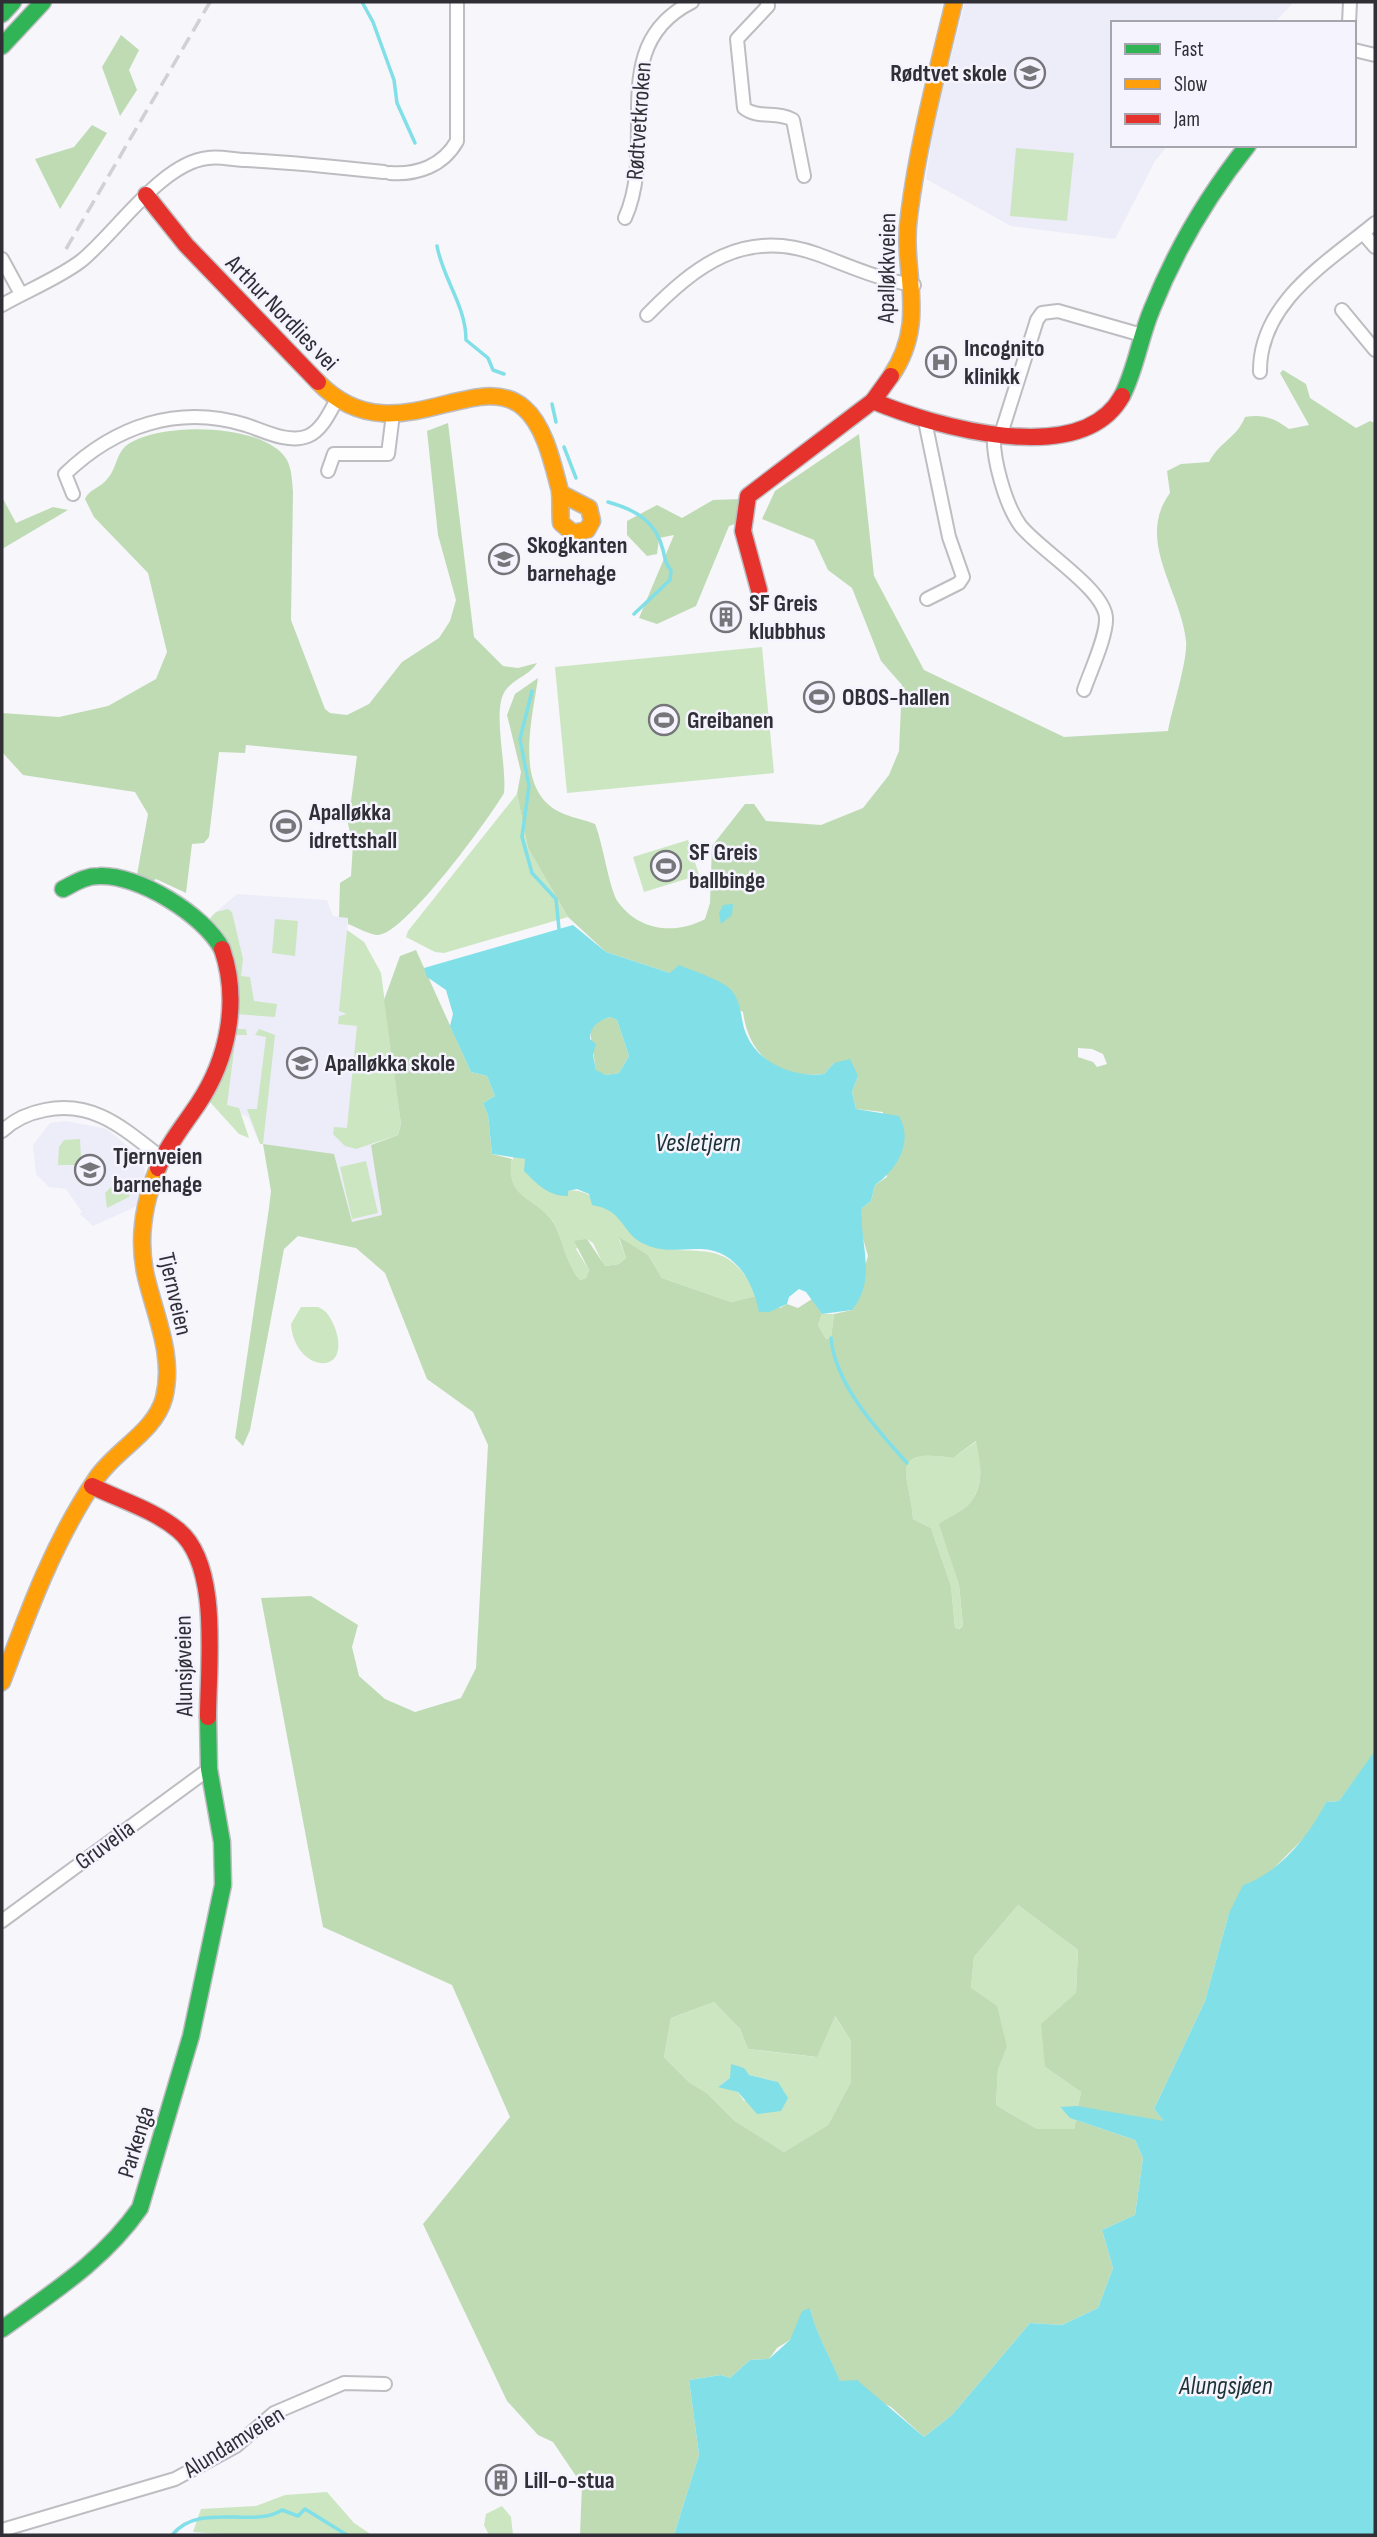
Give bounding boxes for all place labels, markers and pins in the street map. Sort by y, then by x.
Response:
school or university icon: Rødtvet skole [1013,56,1047,90]
place label: Rødtvet skole [890,59,1007,88]
place label: Incognito klinikk [964,334,1044,391]
hospital icon: Incognito klinikk [924,345,958,379]
place label: Skogkanten barnehage [527,531,627,588]
school or university icon: Skogkanten barnehage [487,542,521,576]
place label: SF Greis klubbhus [749,589,826,646]
building icon: SF Greis klubbhus [709,600,743,634]
sports icon: OBOS-hallen [802,680,836,714]
place label: OBOS-hallen [842,683,950,712]
sports icon: Greibanen [647,703,681,737]
place label: Greibanen [687,706,774,735]
place label: Apalløkka idrettshall [308,798,397,855]
sports icon: Apalløkka idrettshall [269,809,303,843]
place label: SF Greis ballbinge [689,838,765,895]
sports icon: SF Greis ballbinge [649,849,683,883]
school or university icon: Apalløkka skole [285,1046,319,1080]
place label: Apalløkka skole [324,1049,455,1078]
place label: Tjernveien barnehage [113,1142,202,1199]
school or university icon: Tjernveien barnehage [73,1153,107,1187]
building icon: Lill-o-stua [484,2463,518,2497]
place label: Lill-o-stua [524,2466,614,2495]

